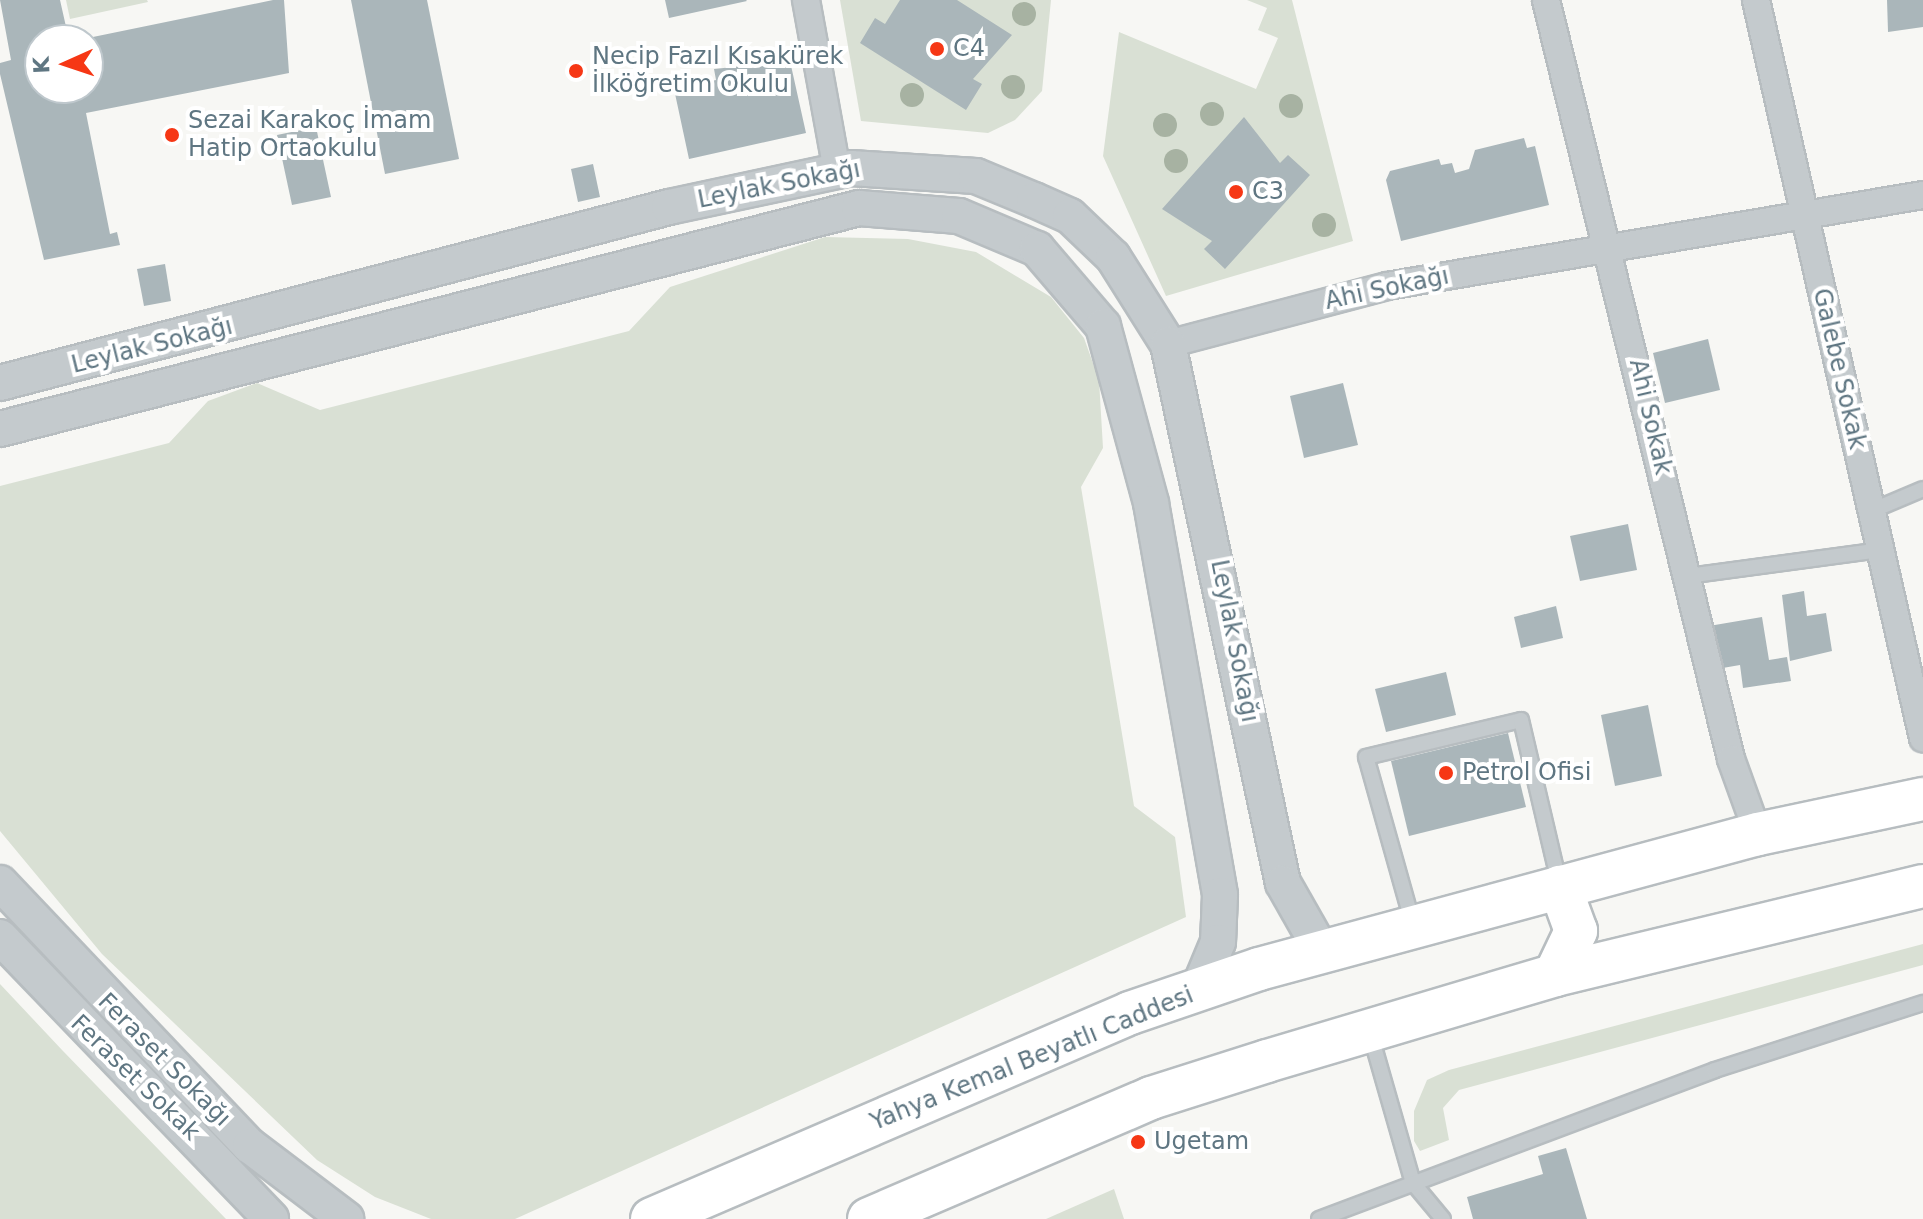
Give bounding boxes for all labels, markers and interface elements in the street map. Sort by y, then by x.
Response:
north arrow [24,24,104,104]
place label: C4 [953,35,985,63]
marker: C4 [928,40,946,58]
place label: Necip Fazıl Kısakürek İlköğretim Okulu [592,43,843,99]
text: K [29,56,54,74]
marker: Necip Fazıl Kısakürek İlköğretim Okulu [567,62,585,80]
place label: Sezai Karakoç İmam Hatip Ortaokulu [188,107,431,163]
marker: Sezai Karakoç İmam Hatip Ortaokulu [163,126,181,144]
street label: Leylak Sokağı [695,155,863,215]
place label: C3 [1252,178,1284,206]
marker: C3 [1227,183,1245,201]
street label: Ahi Sokağı [1322,262,1452,316]
street label: Galebe Sokak [1806,286,1872,452]
street label: Leylak Sokağı [69,312,235,380]
street label: Ahi Sokak [1623,356,1677,478]
street label: Leylak Sokağı [1204,557,1264,725]
place label: Petrol Ofisi [1462,759,1591,787]
marker: Petrol Ofisi [1437,764,1455,782]
street label: Yahya Kemal Beyatlı Caddesi [866,981,1198,1137]
street label: Feraset Sokağı [92,988,236,1132]
street label: Feraset Sokak [65,1009,205,1147]
place label: Ugetam [1154,1128,1249,1156]
marker: Ugetam [1129,1133,1147,1151]

